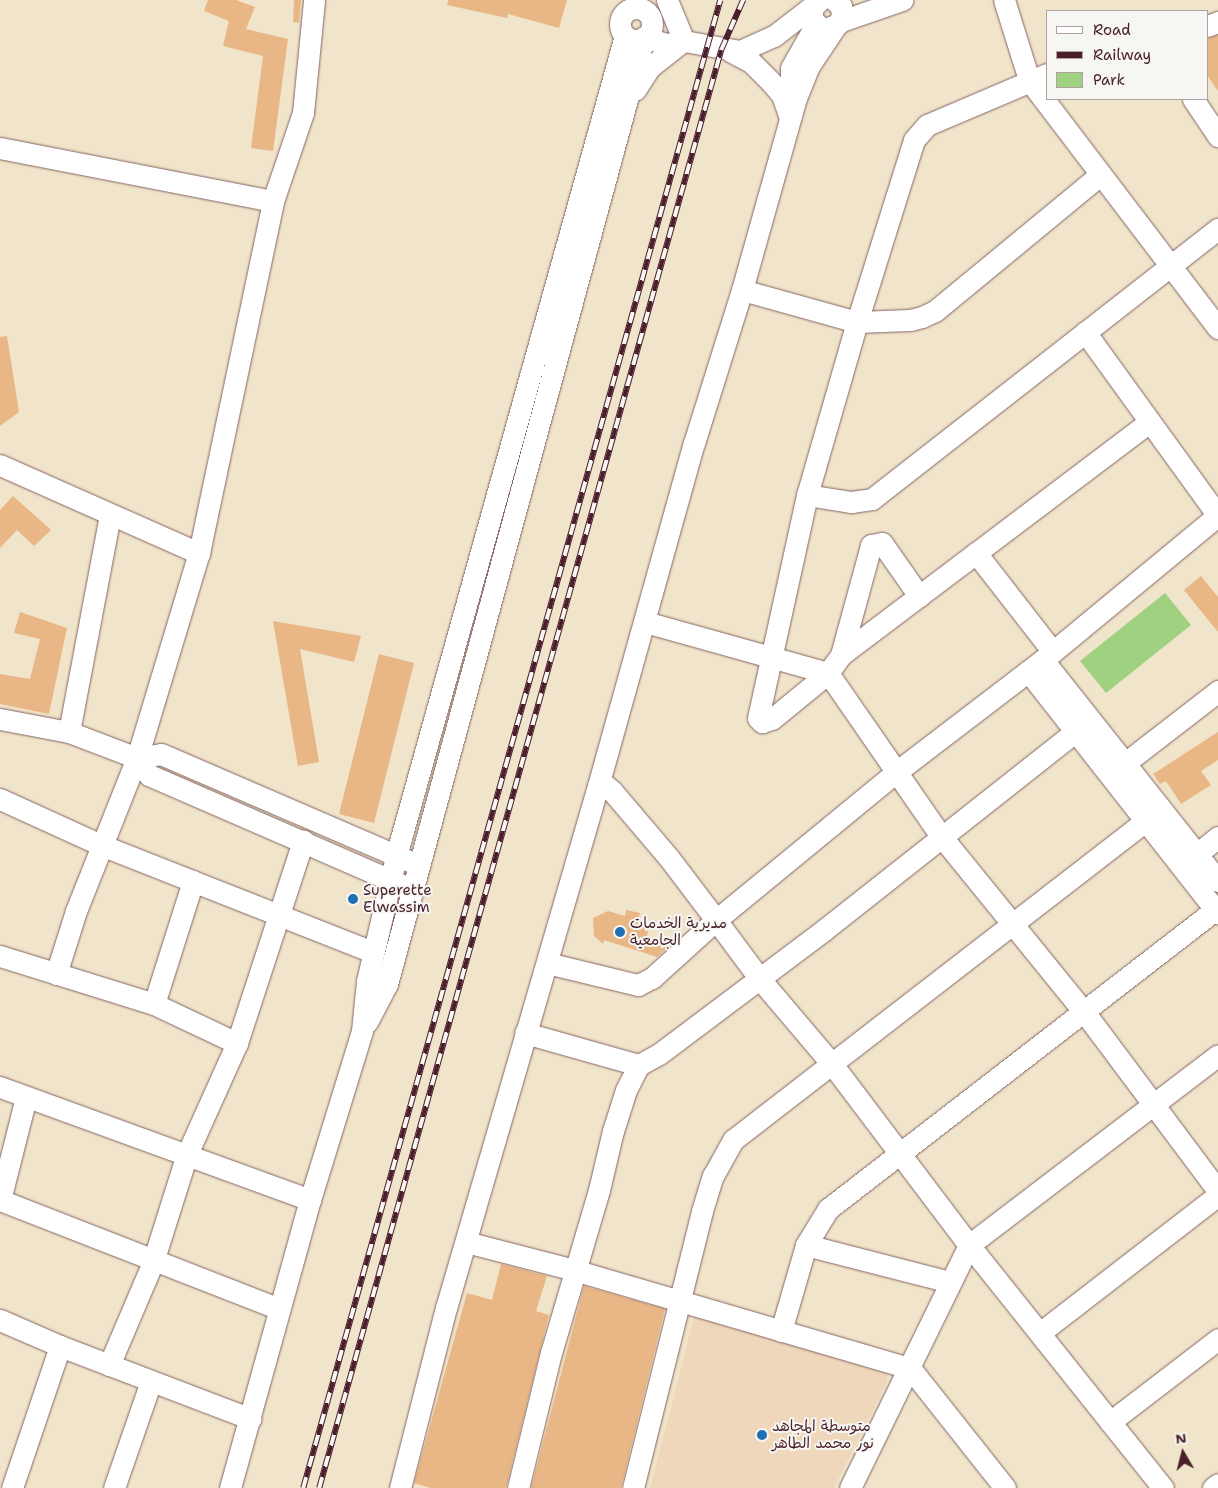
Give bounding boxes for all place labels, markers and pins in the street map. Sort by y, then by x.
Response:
place label: Superette Elwassim [363,881,432,916]
marker: Superette Elwassim [347,893,359,905]
place label: مديرية الخدمات الجامعية [630,914,727,949]
marker: مديرية الخدمات الجامعية [614,926,626,938]
place label: متوسطة المجاهد نور محمد الطاهر [772,1417,874,1452]
marker: متوسطة المجاهد نور محمد الطاهر [756,1429,768,1441]

